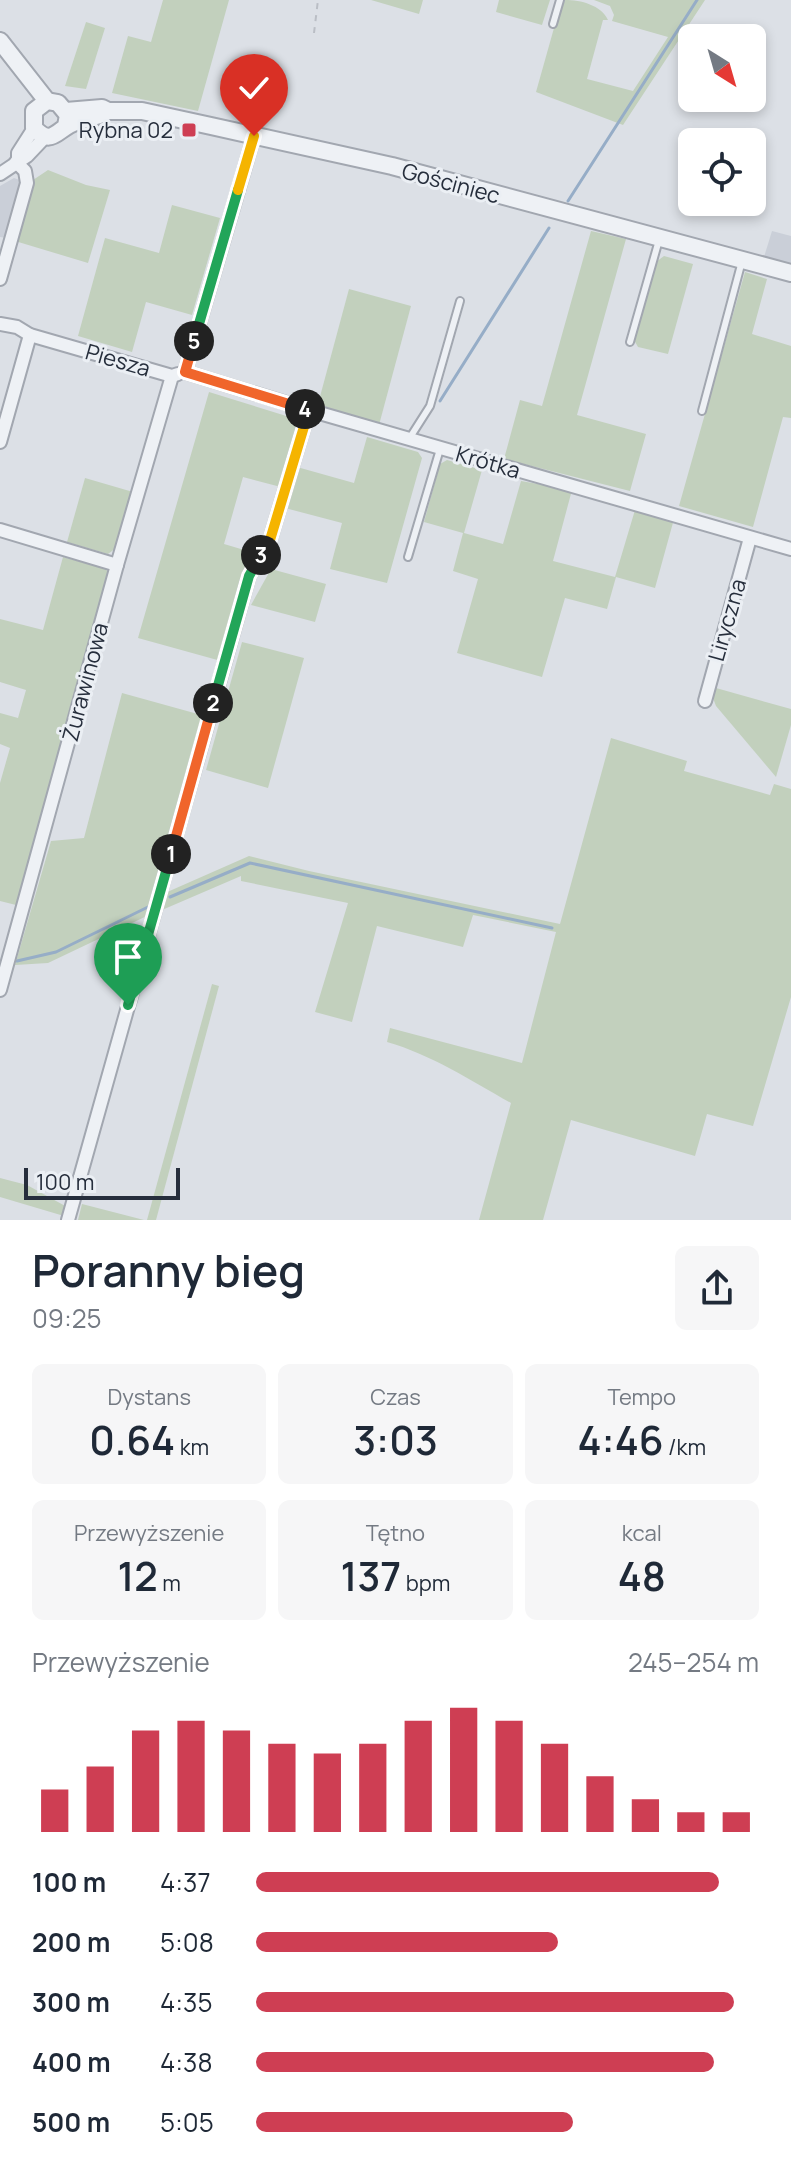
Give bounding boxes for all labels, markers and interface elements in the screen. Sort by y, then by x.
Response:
north arrow [678,24,766,112]
map controls [678,24,766,216]
pin [220,54,288,136]
icon: check [232,66,276,110]
place label: Rybna 02 [79,115,173,145]
marker: Rybna 02 [180,121,198,139]
button: locate [678,128,766,216]
street label: Gościniec [399,156,503,210]
pin: 5 [174,321,214,361]
text: 5 [188,326,200,356]
street label: Piesza [82,336,154,384]
pin: 4 [285,389,325,429]
text: 4 [298,394,312,424]
street label: Krótka [452,439,524,485]
pin: 3 [241,535,281,575]
text: 3 [255,540,267,570]
street label: Liryczna [701,575,753,665]
street label: Żurawinowa [55,619,115,745]
pin: 2 [193,683,233,723]
text: 2 [206,688,220,718]
pin: 1 [151,834,191,874]
text: 1 [166,839,176,869]
pin [94,923,162,1005]
icon: arrive [106,935,150,979]
scale bar [24,1164,180,1200]
text: 100 m [36,1167,94,1197]
text: Poranny bieg [32,1240,305,1300]
button: share [675,1246,759,1330]
text: 09:25 [32,1300,102,1336]
text: Dystans [107,1382,191,1412]
text: Czas [370,1382,421,1412]
text: Tempo [608,1382,676,1412]
text: 0.64 [89,1412,175,1467]
text: 3:03 [353,1412,438,1467]
text: 4:46 [577,1412,664,1467]
text: km [175,1432,209,1462]
text: /km [664,1432,706,1462]
text: Przewyższenie [74,1518,224,1548]
text: Tętno [366,1518,425,1548]
text: kcal [622,1518,662,1548]
text: 12 [117,1548,158,1603]
text: 137 [341,1548,401,1603]
text: 48 [618,1548,666,1603]
text: m [158,1568,181,1598]
text: bpm [401,1568,450,1598]
text: Przewyższenie [32,1644,210,1680]
text: 245–254 m [628,1644,759,1680]
text: 100 m [32,1864,106,1900]
text: 4:37 [160,1864,211,1900]
text: 200 m [32,1924,110,1960]
text: 5:08 [160,1924,214,1960]
text: 300 m [32,1984,110,2020]
text: 4:35 [160,1984,213,2020]
text: 400 m [32,2044,111,2080]
text: 4:38 [160,2044,213,2080]
text: 500 m [32,2104,110,2140]
text: 5:05 [160,2104,214,2140]

